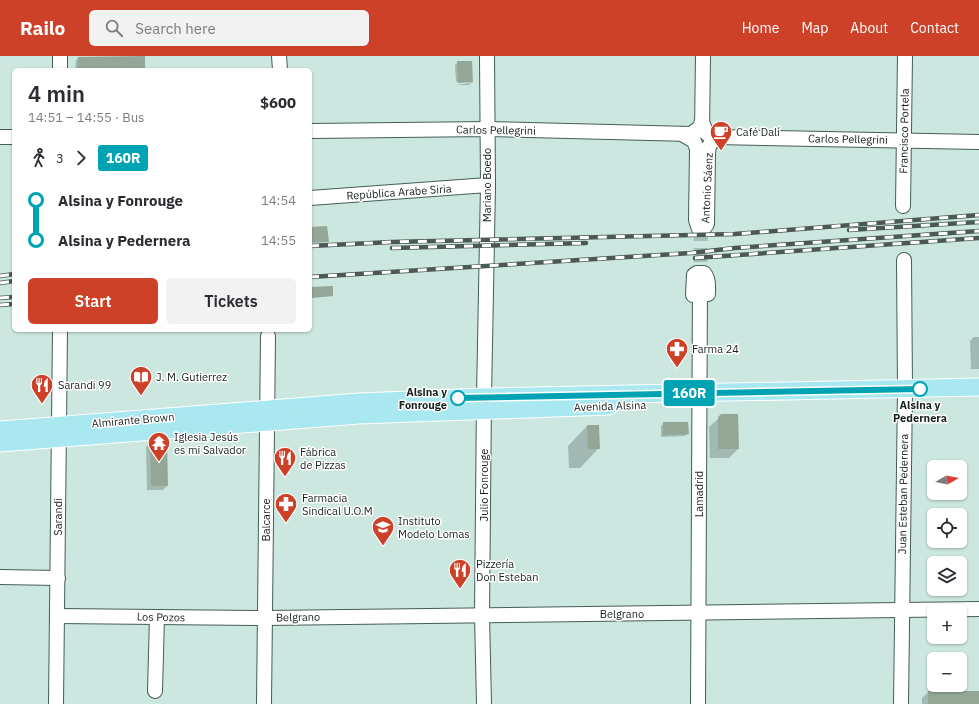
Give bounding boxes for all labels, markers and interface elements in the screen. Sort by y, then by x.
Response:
search box [89,10,369,46]
text: Railo [20,16,65,40]
icon: search [103,17,125,39]
text: Search here [135,19,216,38]
text: Home [742,19,779,37]
text: Map [801,19,828,37]
text: About [850,19,888,37]
text: Contact [910,19,959,37]
text: 4 min [28,79,85,108]
street label: Francisco Portela [896,88,912,174]
text: $600 [260,93,296,112]
text: 14:51 – 14:55 · Bus [28,109,144,126]
cafe icon: Café Dalí [708,119,734,152]
street label: Carlos Pellegrini [456,122,536,138]
place label: Café Dalí [736,125,780,139]
street label: Carlos Pellegrini [808,131,888,147]
icon: walk [28,147,50,169]
icon: forward [70,147,92,169]
street label: Mariano Boedo [480,148,494,222]
text: 160R [106,149,140,167]
text: 3 [56,150,64,167]
street label: Antonio Sáenz [698,152,716,224]
street label: República Arabe Siria [346,181,452,203]
text: Alsina y Fonrouge [58,191,183,210]
text: 14:54 [261,192,296,209]
text: Alsina y Pedernera [58,231,191,250]
text: 14:55 [261,232,296,249]
button: Start [28,278,158,324]
button: Tickets [166,278,296,324]
pharmacy icon: Farma 24 [664,336,690,369]
place label: Farma 24 [692,342,739,356]
library icon: J. M. Gutierrez [128,364,154,397]
place label: J. M. Gutierrez [156,370,227,384]
restaurant icon: Sarandi 99 [29,372,55,405]
place label: Sarandi 99 [58,378,111,392]
line badge: 160R [661,380,717,406]
marker: Alsina y Pedernera [912,381,928,397]
text: 160R [672,384,706,402]
place label: Alsina y Fonrouge [399,385,447,412]
marker: Alsina y Fonrouge [450,390,466,406]
street label: Avenida Alsina [574,398,646,414]
place label: Alsina y Pedernera [893,398,947,425]
street label: Almirante Brown [91,409,175,431]
temple icon: Iglesia Jesús es mi Salvador [146,430,172,463]
place label: Iglesia Jesús es mi Salvador [174,430,246,457]
street label: Juan Esteban Pedernera [895,434,911,554]
restaurant icon: Fábrica de Pizzas [272,445,298,478]
place label: Fábrica de Pizzas [300,445,346,472]
street label: Julio Fonrouge [477,449,491,521]
north arrow [927,460,967,500]
map controls [927,460,967,692]
street label: Lamadrid [692,471,706,517]
pharmacy icon: Farmacia Sindical U.O.M [273,491,299,524]
place label: Farmacia Sindical U.O.M [302,491,373,518]
street label: Sarandi [51,498,65,536]
street label: Balcarce [259,499,273,541]
button: locate [927,508,967,548]
school or university icon: Instituto Modelo Lomas [370,514,396,547]
place label: Instituto Modelo Lomas [398,514,470,541]
button: layers [927,556,967,596]
restaurant icon: Pizzería Don Esteban [447,557,473,590]
place label: Pizzería Don Esteban [476,557,538,584]
button: + [927,604,967,644]
street label: Belgrano [600,607,644,621]
street label: Los Pozos [137,610,185,624]
street label: Belgrano [276,610,320,624]
button: − [927,652,967,692]

